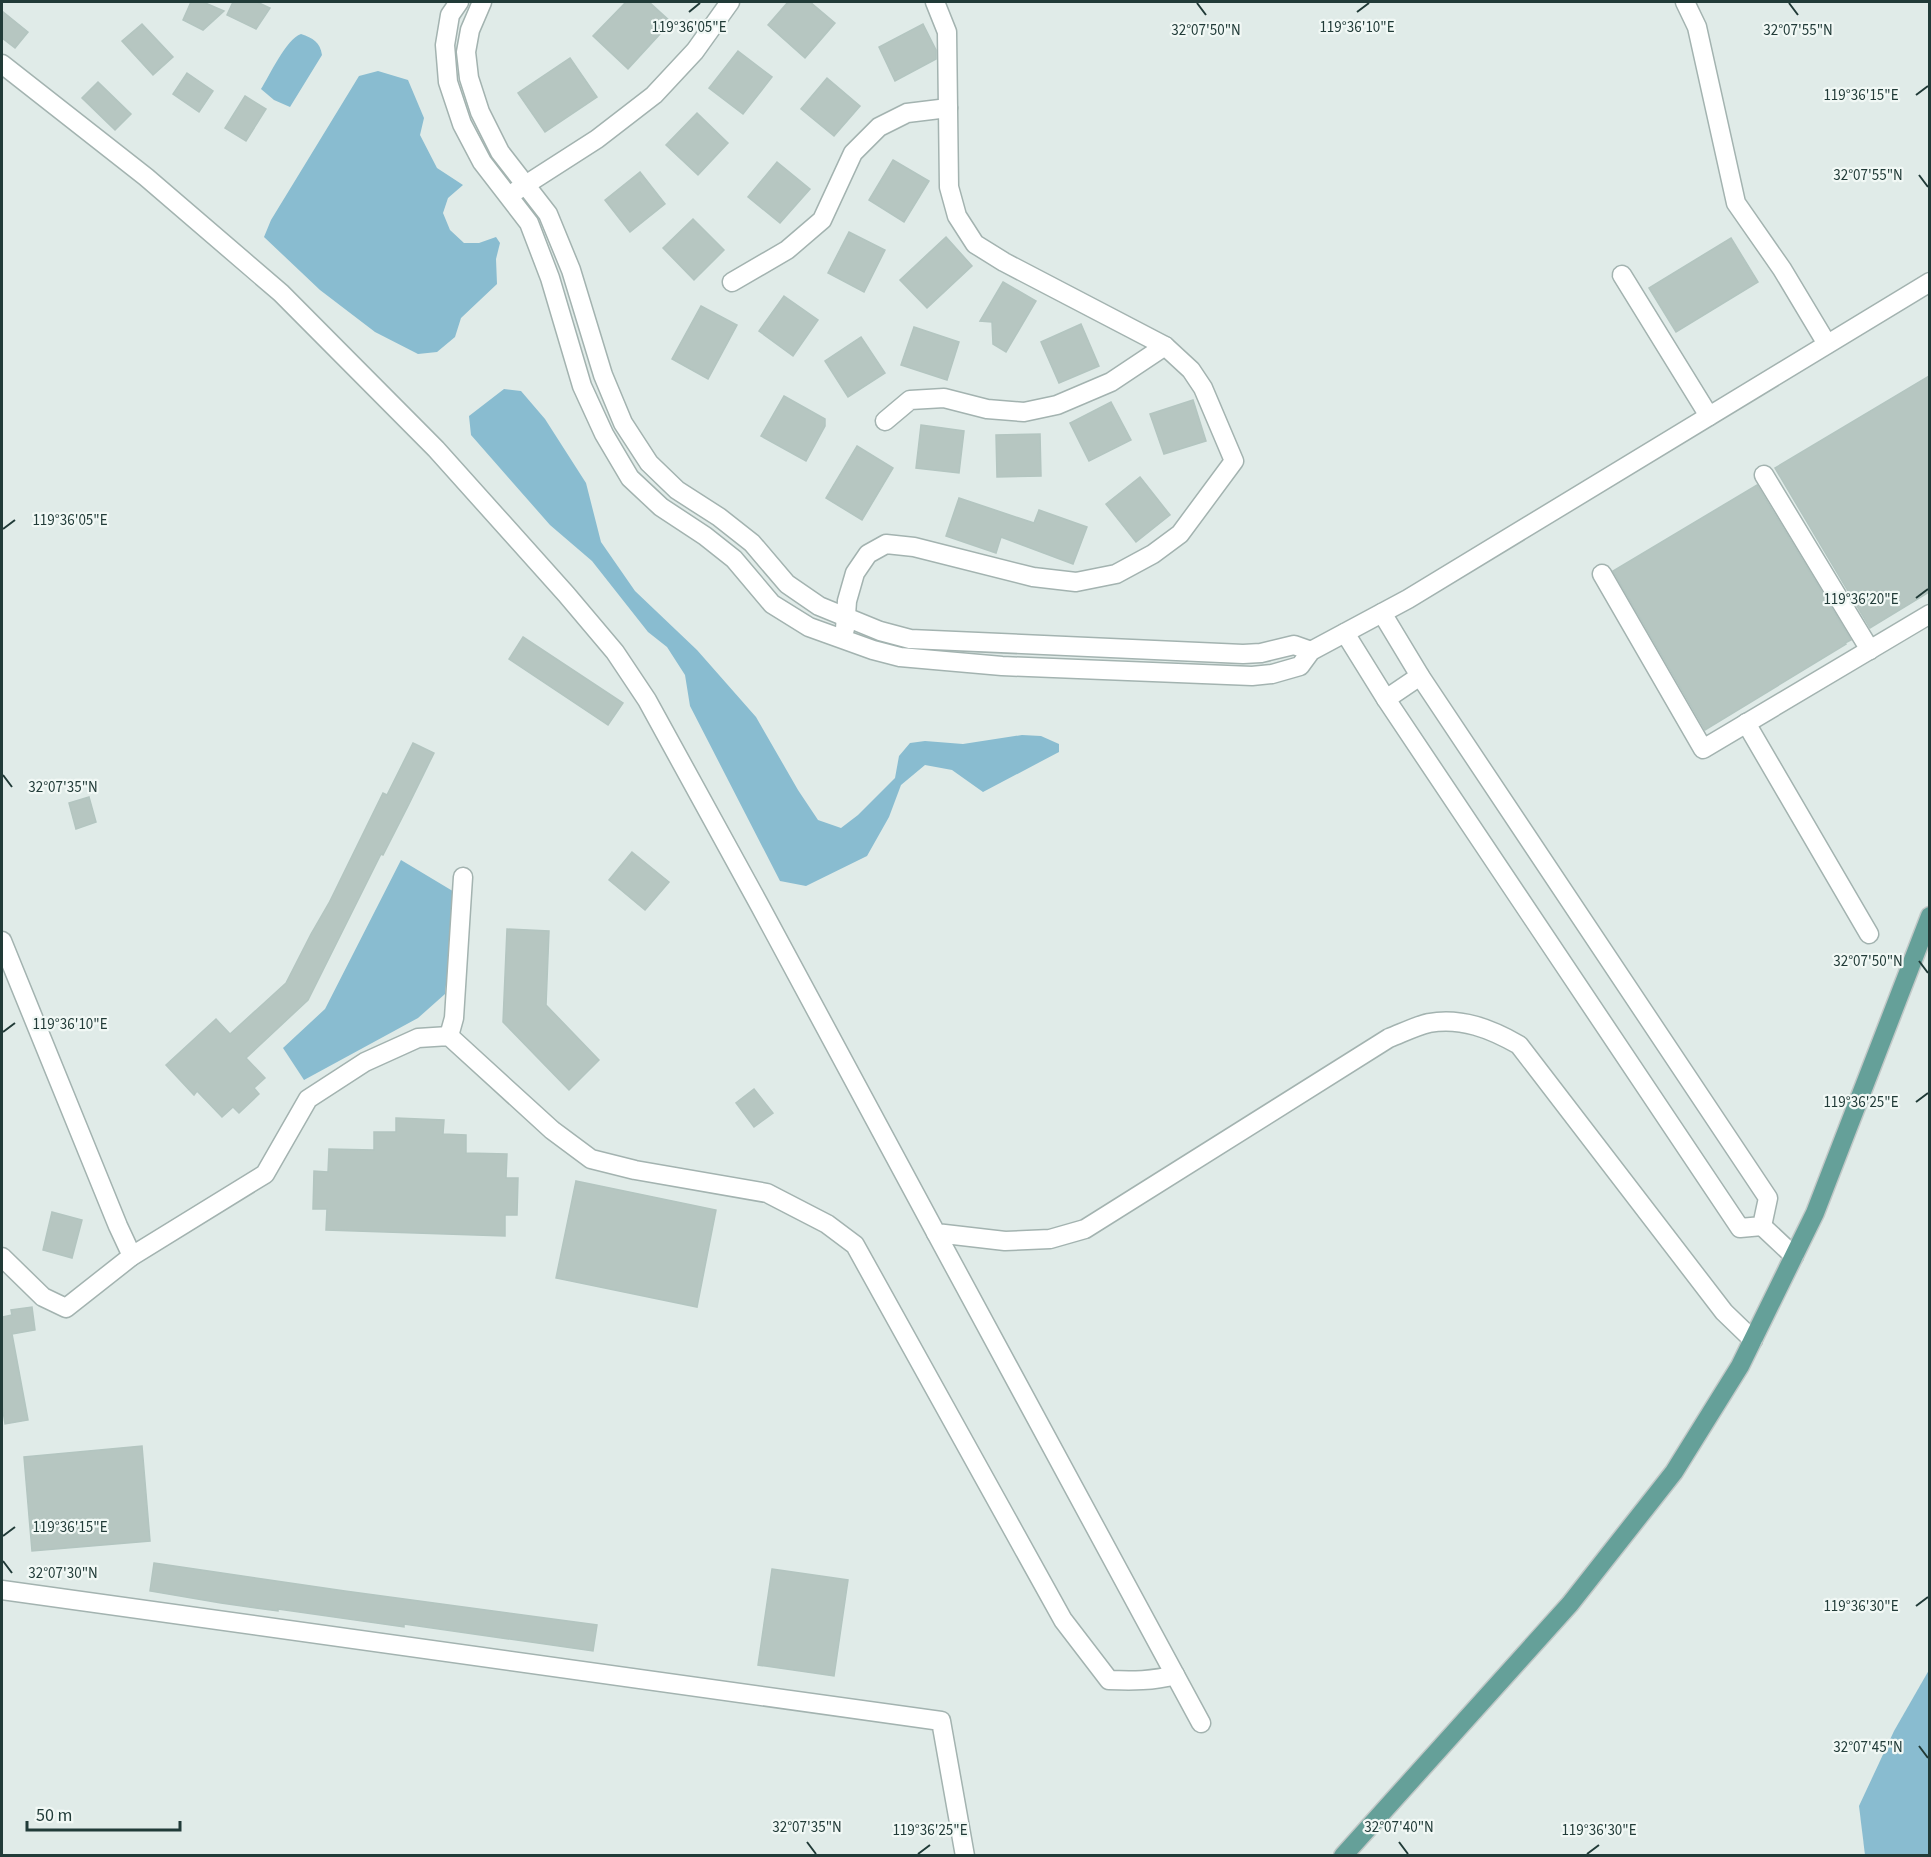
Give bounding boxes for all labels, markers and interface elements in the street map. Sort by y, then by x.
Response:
text: 119°36'05"E [651,17,727,38]
text: 119°36'10"E [1319,17,1395,38]
text: 32°07'50"N [1171,20,1241,41]
text: 32°07'55"N [1763,20,1833,41]
text: 119°36'15"E [1823,85,1899,106]
text: 32°07'55"N [1833,165,1903,186]
text: 119°36'05"E [32,510,108,531]
text: 119°36'20"E [1823,589,1899,610]
text: 32°07'35"N [28,777,98,798]
text: 32°07'50"N [1833,951,1903,972]
text: 119°36'10"E [32,1014,108,1035]
text: 119°36'25"E [1823,1092,1899,1113]
text: 119°36'15"E [32,1517,108,1538]
text: 32°07'30"N [28,1563,98,1584]
text: 119°36'30"E [1823,1596,1899,1617]
text: 32°07'45"N [1833,1737,1903,1758]
scale bar [27,1794,180,1832]
text: 50 m [36,1803,72,1828]
text: 32°07'35"N [772,1817,842,1838]
text: 32°07'40"N [1364,1817,1434,1838]
text: 119°36'25"E [892,1820,968,1841]
text: 119°36'30"E [1561,1820,1637,1841]

